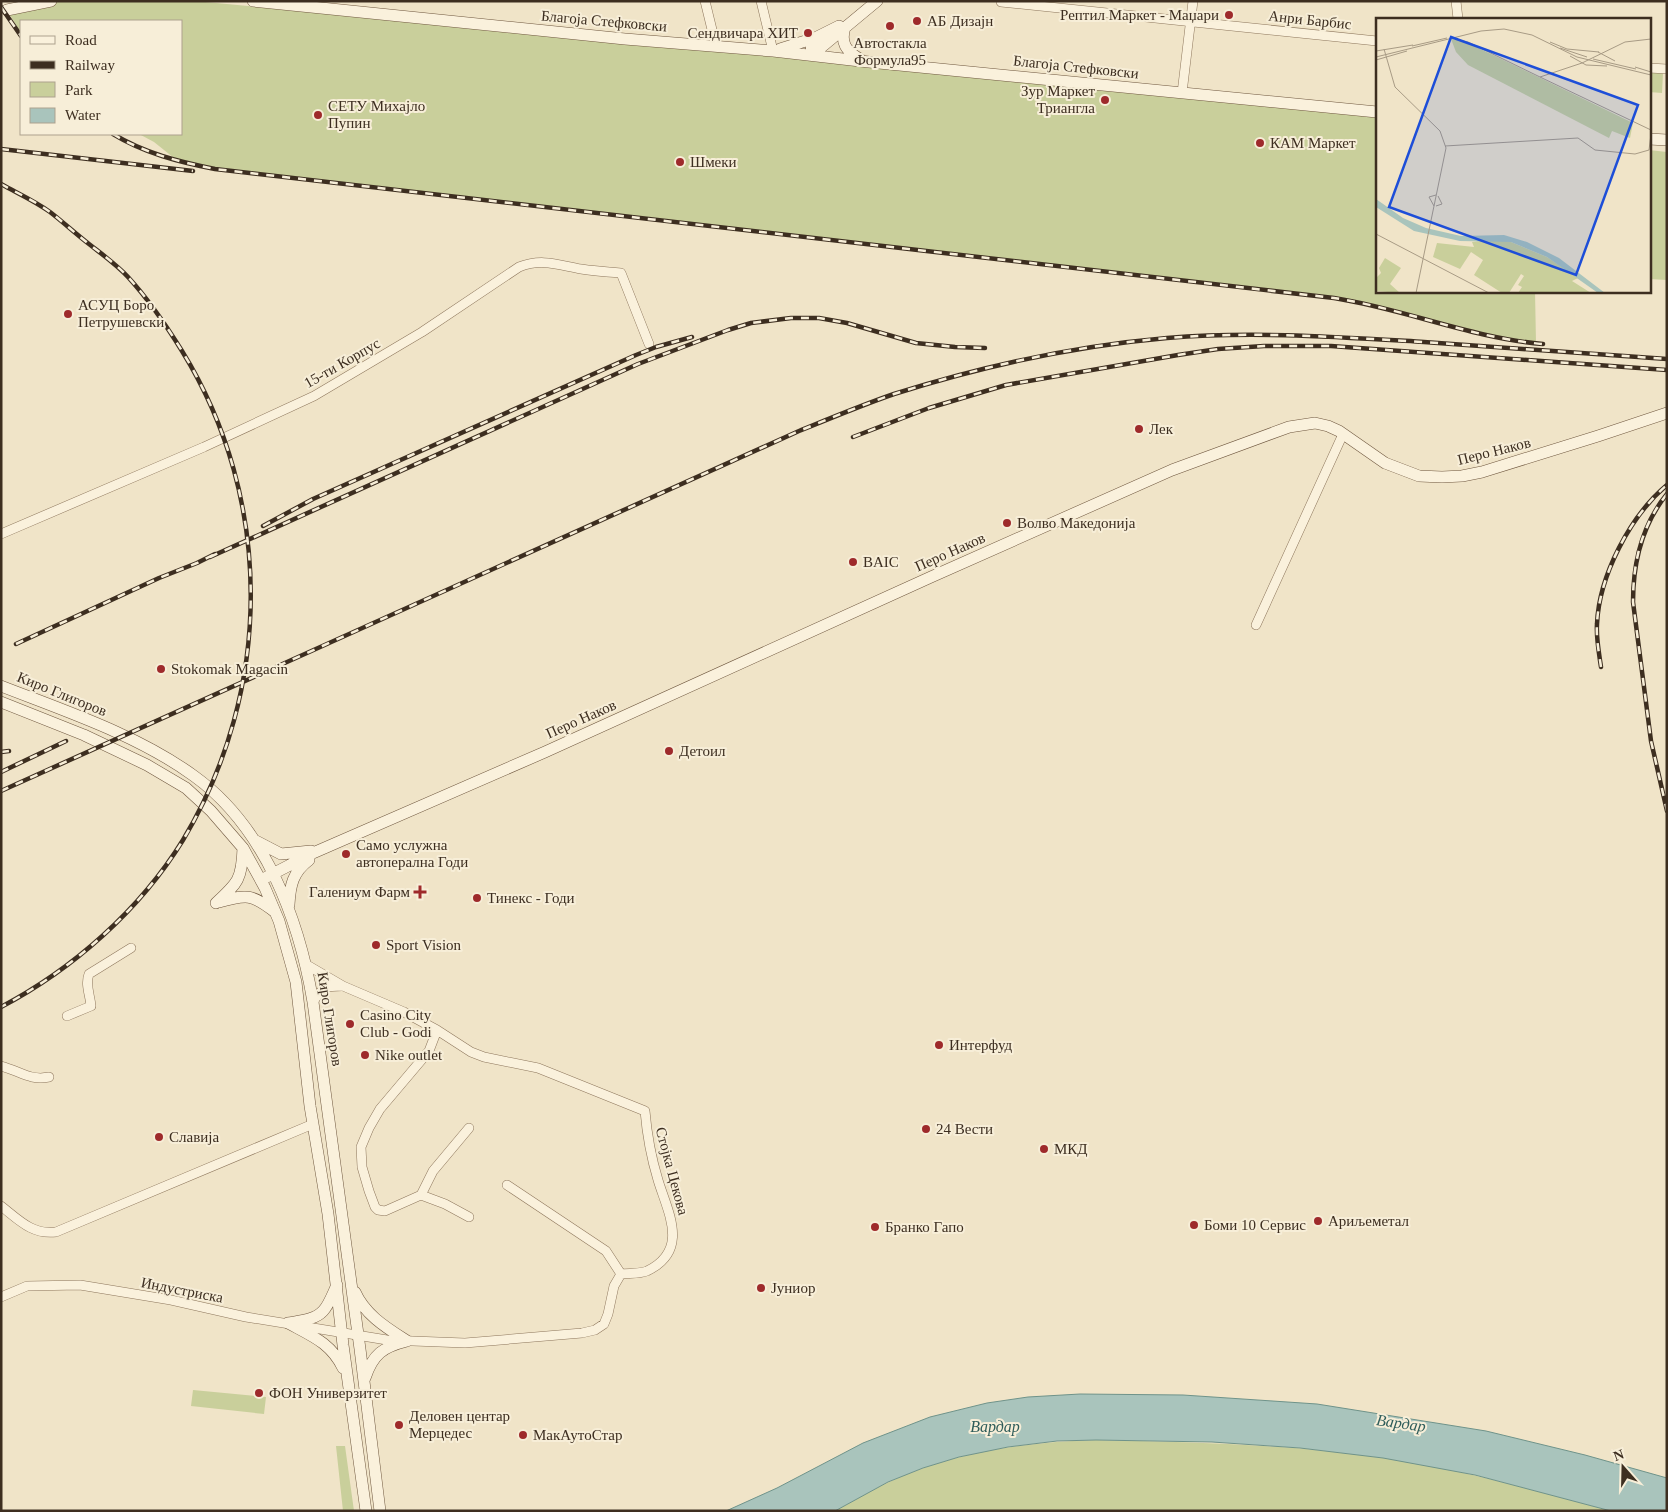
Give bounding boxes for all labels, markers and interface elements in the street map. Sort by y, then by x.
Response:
place label: Рептил Маркет - Маџари [1060,7,1219,23]
street label: Благоја Стефковски [540,8,668,34]
street label: Анри Барбис [1268,8,1353,32]
marker: Рептил Маркет - Маџари [1223,9,1235,21]
place label: АБ Дизајн [927,13,993,29]
marker: АБ Дизајн [911,15,923,27]
inset map [1376,18,1650,292]
legend [20,20,182,135]
marker: Автостакла Формула95 [884,20,896,32]
place label: Сендвичара ХИТ [687,25,798,41]
marker: Сендвичара ХИТ [802,27,814,39]
text: Road [65,32,97,48]
place label: Автостакла Формула95 [853,35,927,68]
street label: Благоја Стефковски [1012,52,1140,82]
text: Railway [65,57,115,73]
text: Park [65,82,93,98]
place label: Зур Маркет Триангла [1021,83,1095,116]
marker: Зур Маркет Триангла [1099,94,1111,106]
place label: СЕТУ Михајло Пупин [328,98,425,131]
text: Water [65,107,100,123]
marker: СЕТУ Михајло Пупин [312,109,324,121]
place label: КАМ Маркет [1270,135,1356,151]
marker: КАМ Маркет [1254,137,1266,149]
place label: Шмеки [690,154,737,170]
marker: Шмеки [674,156,686,168]
place label: АСУЦ Боро Петрушевски [78,297,164,330]
marker: АСУЦ Боро Петрушевски [62,308,74,320]
street label: 15-ти Корпус [301,335,383,391]
place label: Лек [1149,421,1174,437]
marker: Лек [1133,423,1145,435]
street label: Перо Наков [1456,434,1532,468]
place label: Волво Македонија [1017,515,1136,531]
marker: Волво Македонија [1001,517,1013,529]
street label: Перо Наков [913,529,987,575]
place label: BAIC [863,554,899,570]
marker: BAIC [847,556,859,568]
place label: Stokomak Magacin [171,661,289,677]
marker: Stokomak Magacin [155,663,167,675]
street label: Киро Глигоров [15,669,109,719]
street label: Перо Наков [544,696,618,742]
place label: Детоил [679,743,726,759]
marker: Детоил [663,745,675,757]
place label: Само услужна автоперална Годи [356,837,468,870]
marker: Само услужна автоперална Годи [340,848,352,860]
place label: Галениум Фарм [309,884,411,900]
marker: Галениум Фарм [414,886,426,898]
place label: Тинекс - Годи [487,890,575,906]
marker: Тинекс - Годи [471,892,483,904]
place label: Sport Vision [386,937,462,953]
marker: Sport Vision [370,939,382,951]
street label: Киро Глигоров [315,971,345,1067]
place label: Casino City Club - Godi [360,1007,432,1040]
marker: Casino City Club - Godi [344,1018,356,1030]
place label: Интерфуд [949,1037,1012,1053]
marker: Интерфуд [933,1039,945,1051]
place label: Nike outlet [375,1047,443,1063]
marker: Nike outlet [359,1049,371,1061]
place label: 24 Вести [936,1121,993,1137]
marker: 24 Вести [920,1123,932,1135]
street label: Стојка Цекова [653,1125,692,1217]
place label: Славија [169,1129,219,1145]
marker: Славија [153,1131,165,1143]
place label: МКД [1054,1141,1088,1157]
marker: МКД [1038,1143,1050,1155]
place label: Ариљеметал [1328,1213,1410,1229]
marker: Ариљеметал [1312,1215,1324,1227]
place label: Боми 10 Сервис [1204,1217,1306,1233]
place label: Бранко Гапо [885,1219,964,1235]
marker: Боми 10 Сервис [1188,1219,1200,1231]
marker: Бранко Гапо [869,1221,881,1233]
street label: Индустриска [140,1274,225,1306]
place label: Јуниор [771,1280,815,1296]
marker: Јуниор [755,1282,767,1294]
place label: ФОН Универзитет [269,1385,387,1401]
marker: ФОН Универзитет [253,1387,265,1399]
place label: Деловен центар Мерцедес [409,1408,510,1441]
water label: Вардар [1375,1411,1427,1436]
water label: Вардар [970,1418,1020,1436]
marker: Деловен центар Мерцедес [393,1419,405,1431]
place label: МакАутоСтар [533,1427,622,1443]
marker: МакАутоСтар [517,1429,529,1441]
north arrow [1598,1442,1648,1492]
text: N [1611,1446,1626,1464]

